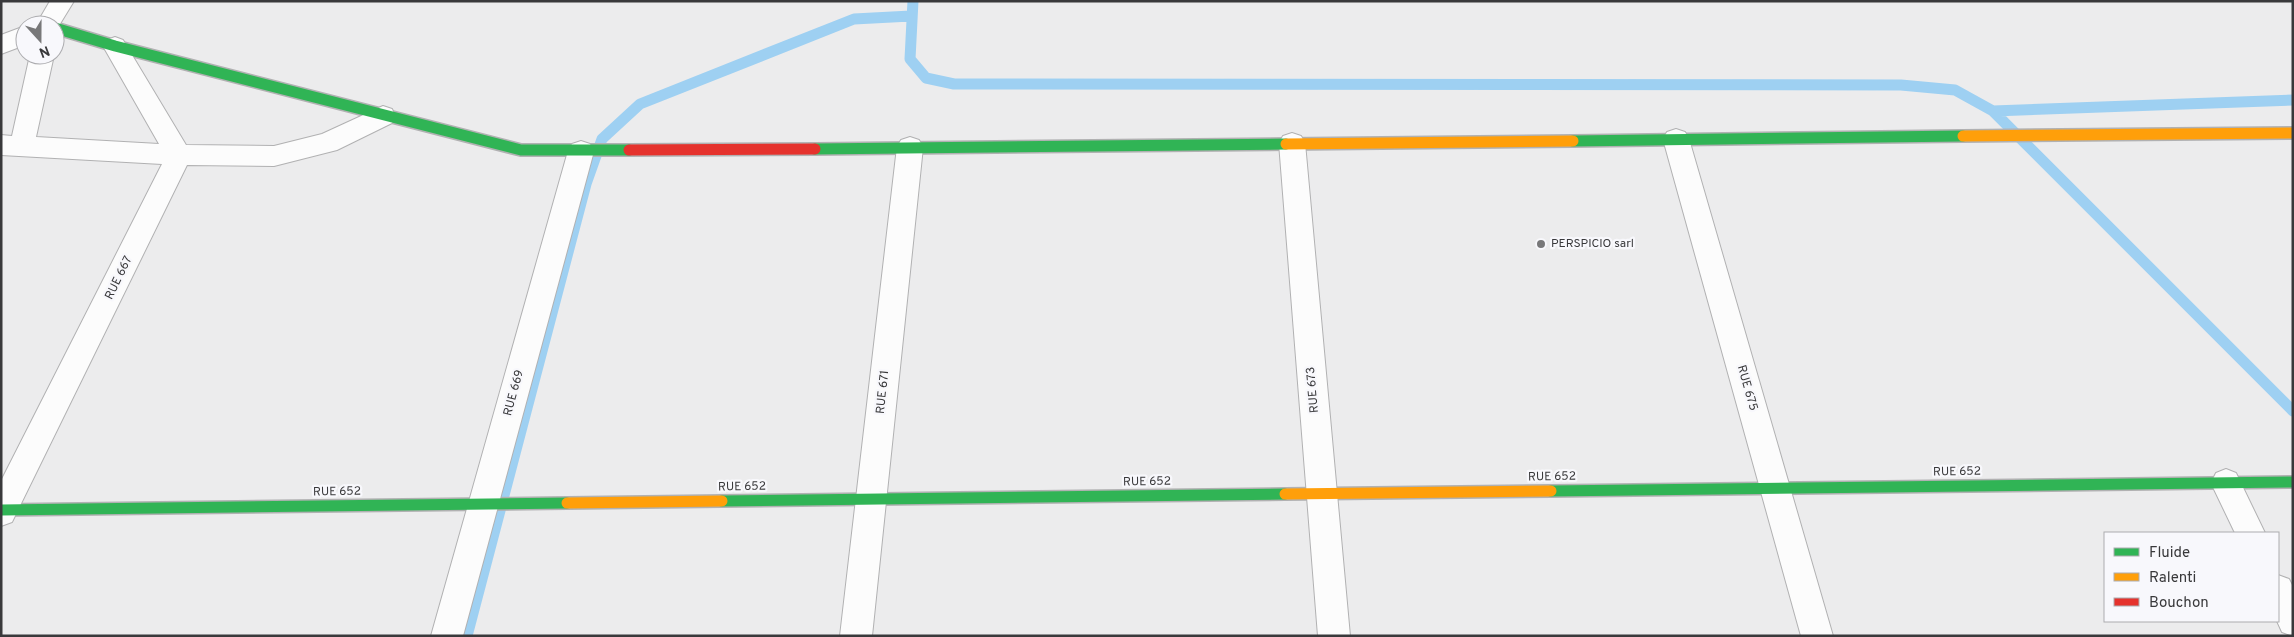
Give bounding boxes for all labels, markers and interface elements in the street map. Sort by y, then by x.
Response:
north arrow [15,15,65,65]
text: N [36,41,52,60]
place label: PERSPICIO sarl [1551,236,1634,252]
marker: PERSPICIO sarl [1535,238,1547,250]
street label: RUE 667 [102,254,136,302]
street label: RUE 675 [1733,363,1761,413]
street label: RUE 673 [1303,366,1323,414]
street label: RUE 669 [500,368,528,418]
street label: RUE 671 [873,369,893,415]
street label: RUE 652 [1933,464,1981,480]
street label: RUE 652 [1528,469,1576,485]
street label: RUE 652 [1123,474,1171,490]
street label: RUE 652 [718,479,766,495]
street label: RUE 652 [313,484,361,500]
legend [2104,532,2279,622]
text: Fluide [2149,544,2190,563]
text: Ralenti [2149,569,2196,588]
text: Bouchon [2149,594,2209,613]

